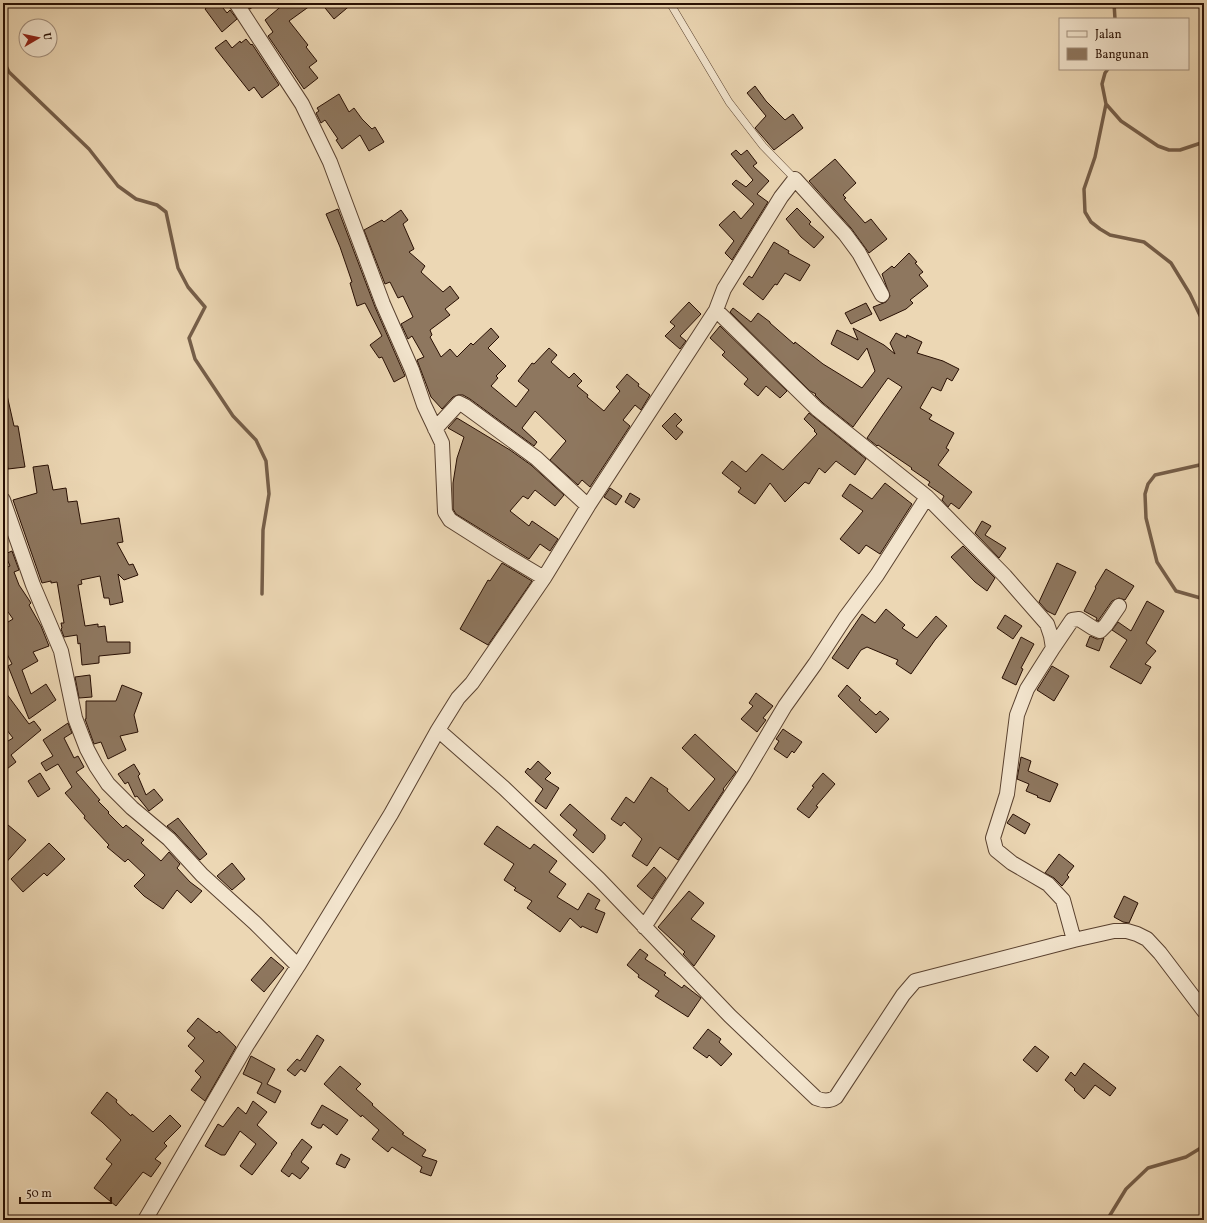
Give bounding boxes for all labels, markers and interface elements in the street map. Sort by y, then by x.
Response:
north arrow [18,18,58,58]
legend [1059,18,1189,70]
text: Jalan [1095,27,1122,43]
text: U [38,32,54,42]
text: Bangunan [1095,47,1149,63]
scale bar [20,1179,111,1205]
text: 50 m [26,1186,52,1202]

